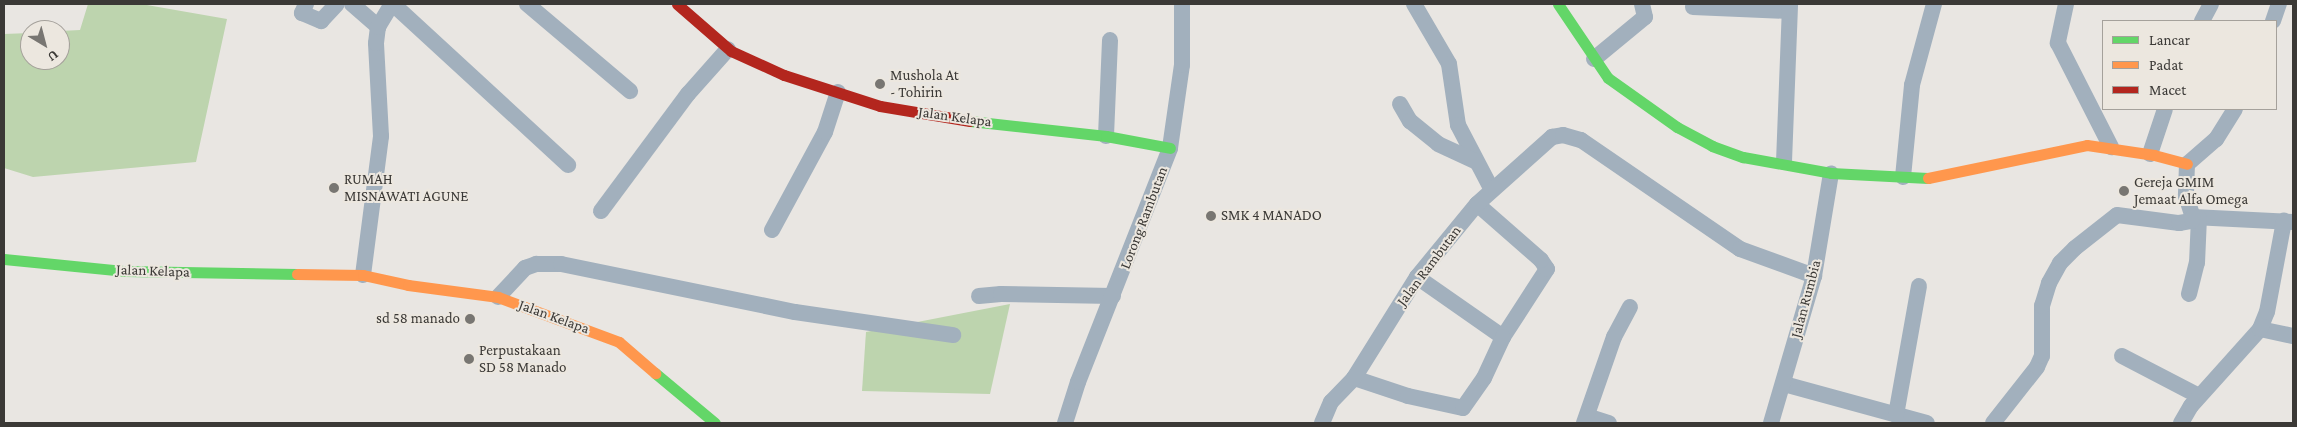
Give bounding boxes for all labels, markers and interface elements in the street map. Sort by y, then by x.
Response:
north arrow [20,20,70,70]
legend [2102,20,2277,110]
text: Lancar [2149,32,2190,48]
text: U [45,47,62,65]
text: Padat [2149,57,2183,73]
place label: Mushola At - Tohirin [890,66,959,101]
marker: Mushola At - Tohirin [874,78,886,90]
text: Macet [2149,82,2186,98]
street label: Jalan Kelapa [917,103,993,131]
street label: Lorong Rambutan [1116,164,1172,272]
place label: RUMAH MISNAWATI AGUNE [344,170,468,205]
place label: Gereja GMIM Jemaat Alfa Omega [2134,173,2248,208]
marker: RUMAH MISNAWATI AGUNE [328,182,340,194]
marker: Gereja GMIM Jemaat Alfa Omega [2118,185,2130,197]
place label: SMK 4 MANADO [1221,207,1322,225]
marker: SMK 4 MANADO [1205,210,1217,222]
street label: Jalan Rambutan [1393,222,1465,310]
street label: Jalan Rumbia [1787,258,1825,340]
street label: Jalan Kelapa [116,261,190,281]
street label: Jalan Kelapa [516,296,592,338]
place label: sd 58 manado [376,310,460,328]
marker: sd 58 manado [464,313,476,325]
place label: Perpustakaan SD 58 Manado [479,341,567,376]
marker: Perpustakaan SD 58 Manado [463,353,475,365]

